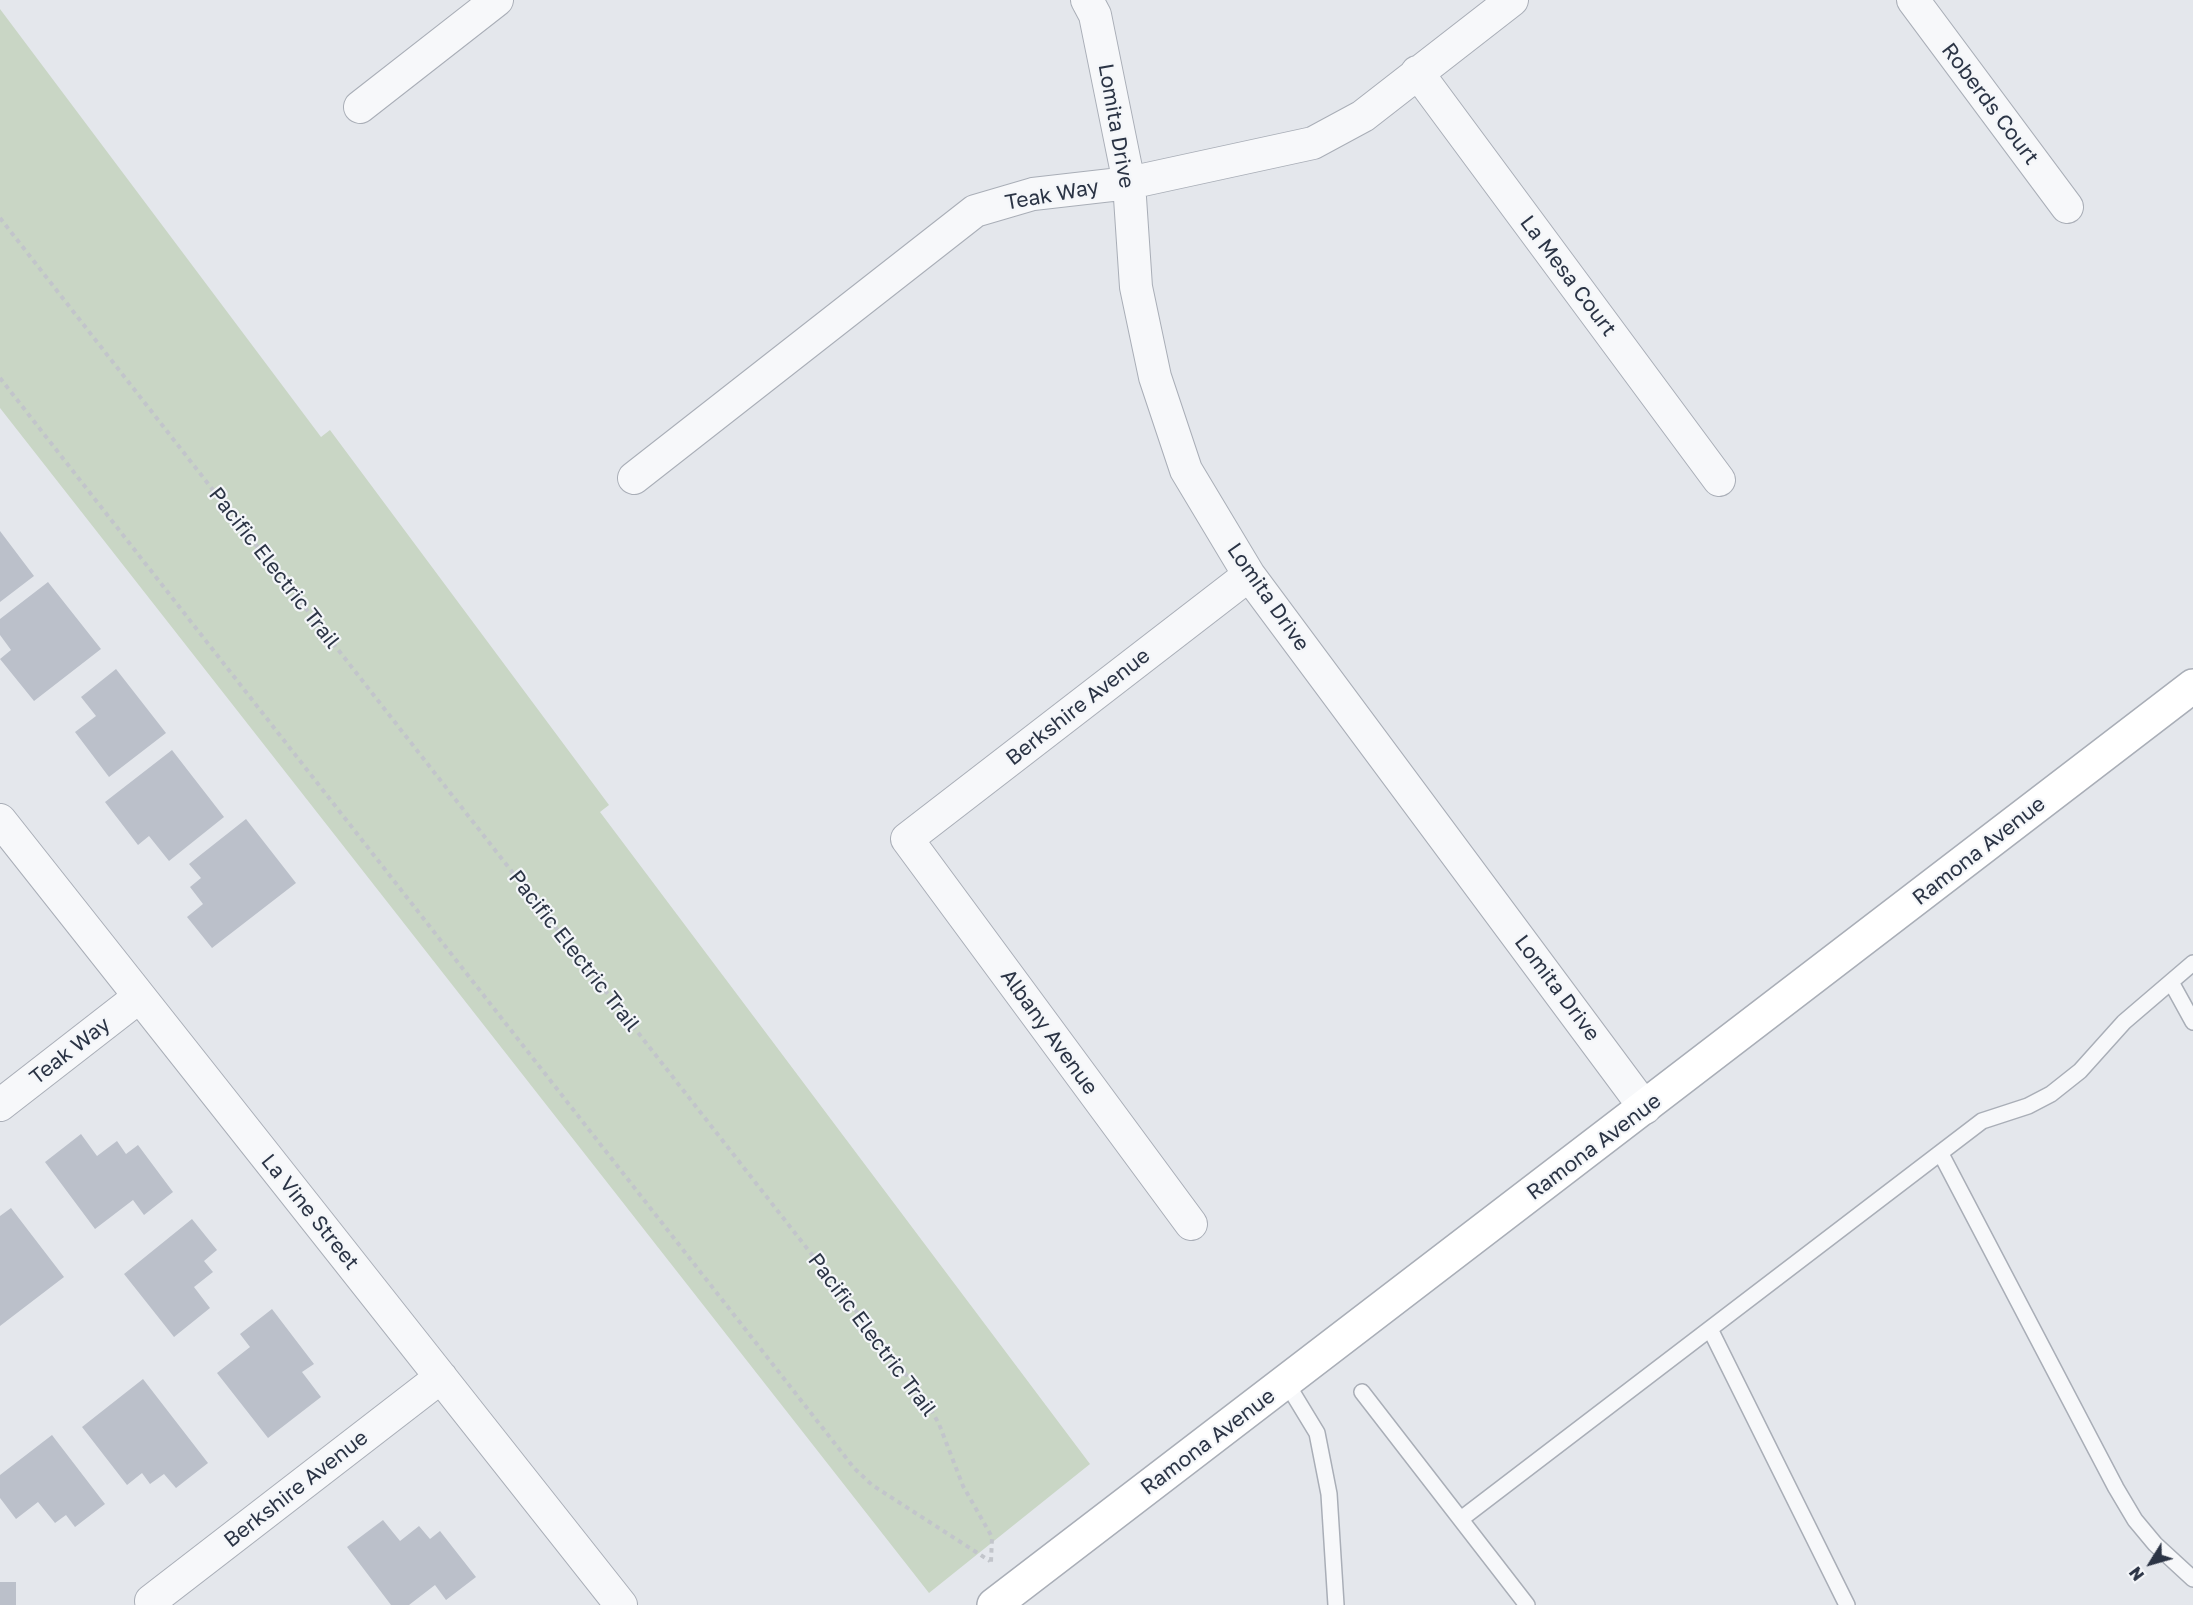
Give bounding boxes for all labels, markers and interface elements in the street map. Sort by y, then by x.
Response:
street label: Roberds Court [1936,38,2044,170]
street label: Lomita Drive [1093,62,1139,190]
street label: Teak Way [1003,174,1101,216]
street label: La Mesa Court [1514,211,1622,341]
street label: Pacific Electric Trail [203,482,345,654]
street label: Lomita Drive [1222,538,1314,656]
street label: Berkshire Avenue [1001,643,1155,771]
street label: Ramona Avenue [1908,791,2050,911]
street label: Pacific Electric Trail [503,865,645,1037]
street label: Lomita Drive [1509,930,1605,1046]
street label: Albany Avenue [995,964,1103,1100]
street label: Teak Way [25,1012,115,1090]
street label: Ramona Avenue [1522,1088,1666,1206]
street label: La Vine Street [256,1149,364,1275]
street label: Pacific Electric Trail [802,1248,942,1422]
street label: Ramona Avenue [1136,1383,1280,1501]
street label: Berkshire Avenue [219,1425,373,1553]
north arrow [2121,1533,2181,1593]
text: N [2125,1563,2148,1585]

